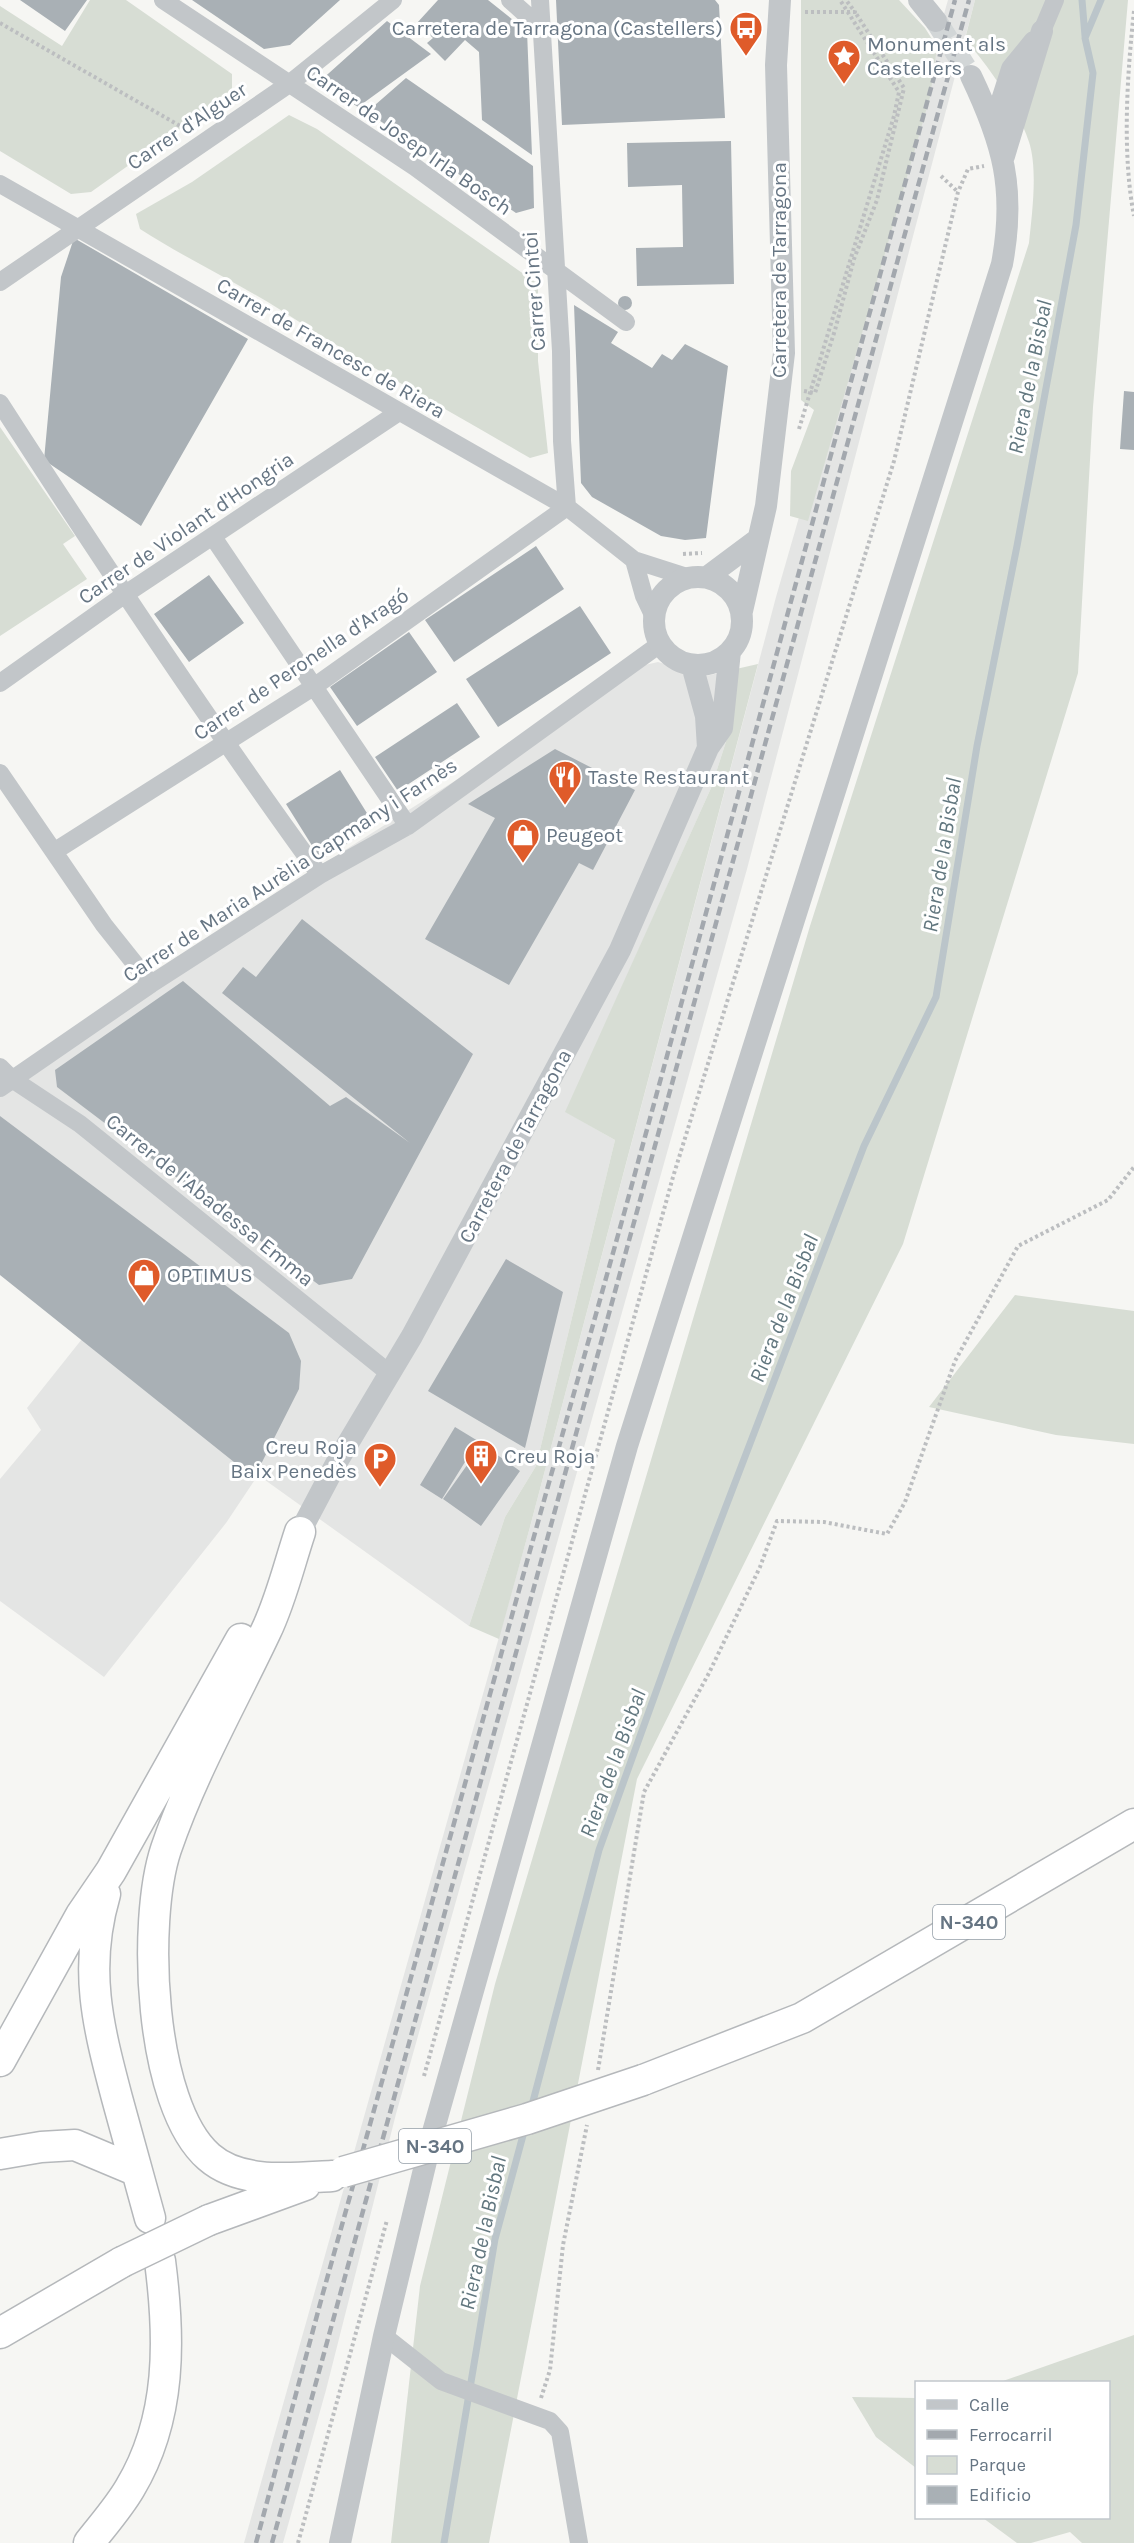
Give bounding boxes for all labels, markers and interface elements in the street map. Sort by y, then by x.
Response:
bus stop icon: Carretera de Tarragona (Castellers) [728,10,764,57]
place label: Carretera de Tarragona (Castellers) [392,16,723,40]
place label: Monument als Castellers [867,32,1006,80]
place icon: Monument als Castellers [826,38,862,85]
street label: Carrer de Josep Irla Bosch [302,60,516,220]
street label: Carrer d'Alguer [123,77,252,175]
street label: Carretera de Tarragona [767,162,791,378]
street label: Carrer Cintoi [518,230,550,352]
street label: Carrer de Francesc de Riera [213,273,449,423]
water label: Riera de la Bisbal [1002,298,1058,456]
street label: Carrer de Violant d'Hongria [74,447,298,609]
street label: Carrer de Peronella d'Aragó [189,583,413,745]
street label: Carrer de Maria Aurèlia Capmany i Farnès [118,753,462,987]
restaurant icon: Taste Restaurant [547,759,583,806]
place label: Taste Restaurant [588,765,750,789]
water label: Riera de la Bisbal [917,776,967,934]
shop icon: Peugeot [505,817,541,864]
place label: Peugeot [546,823,623,847]
street label: Carretera de Tarragona [454,1045,576,1247]
street label: Carrer de l'Abadessa Emma [101,1109,319,1291]
water label: Riera de la Bisbal [744,1231,824,1386]
shop icon: OPTIMUS [126,1257,162,1304]
place label: OPTIMUS [167,1263,253,1287]
place label: Creu Roja Baix Penedès [230,1435,357,1483]
building icon: Creu Roja [463,1438,499,1485]
parking icon: Creu Roja Baix Penedès [362,1441,398,1488]
place label: Creu Roja [504,1444,595,1468]
water label: Riera de la Bisbal [574,1685,652,1841]
road number: N-340 [933,1905,1005,1939]
road number: N-340 [399,2129,471,2163]
water label: Riera de la Bisbal [454,2154,512,2312]
legend [915,2381,1110,2519]
text: Calle [969,2394,1009,2416]
text: Ferrocarril [969,2424,1053,2446]
text: Parque [969,2454,1026,2476]
text: Edificio [969,2484,1031,2506]

